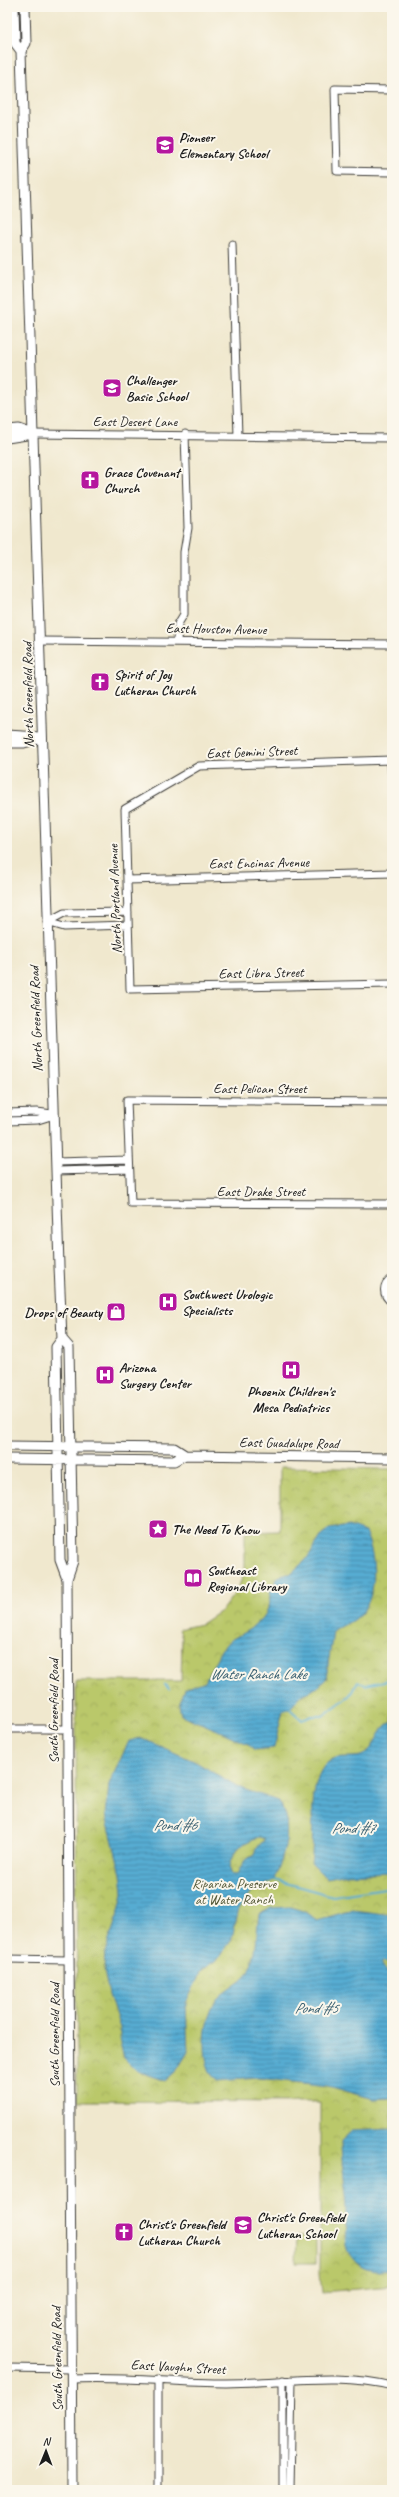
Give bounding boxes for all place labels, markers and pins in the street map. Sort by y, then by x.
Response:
place label: Pioneer Elementary School [179,129,270,162]
school or university icon: Pioneer Elementary School [154,134,176,156]
place label: Challenger Basic School [126,372,190,405]
school or university icon: Challenger Basic School [101,377,123,399]
place label: Grace Covenant Church [104,464,182,497]
church icon: Grace Covenant Church [79,469,101,491]
place label: Spirit of Joy Lutheran Church [114,666,197,699]
church icon: Spirit of Joy Lutheran Church [89,671,111,693]
place label: Southwest Urologic Specialists [182,1286,273,1319]
hospital icon: Southwest Urologic Specialists [157,1291,179,1313]
shop icon: Drops of Beauty [105,1301,127,1323]
place label: Drops of Beauty [24,1304,104,1321]
place label: Arizona Surgery Center [119,1359,193,1392]
hospital icon: Phoenix Children's Mesa Pediatrics [280,1359,302,1381]
hospital icon: Arizona Surgery Center [94,1364,116,1386]
place label: Phoenix Children's Mesa Pediatrics [247,1383,337,1416]
place icon: The Need To Know [147,1518,169,1540]
place label: The Need To Know [172,1521,261,1538]
place label: Southeast Regional Library [207,1562,287,1595]
library icon: Southeast Regional Library [182,1567,204,1589]
place label: Christ's Greenfield Lutheran School [257,2209,347,2242]
school or university icon: Christ's Greenfield Lutheran School [232,2214,254,2236]
place label: Christ's Greenfield Lutheran Church [138,2216,228,2249]
church icon: Christ's Greenfield Lutheran Church [113,2221,135,2243]

